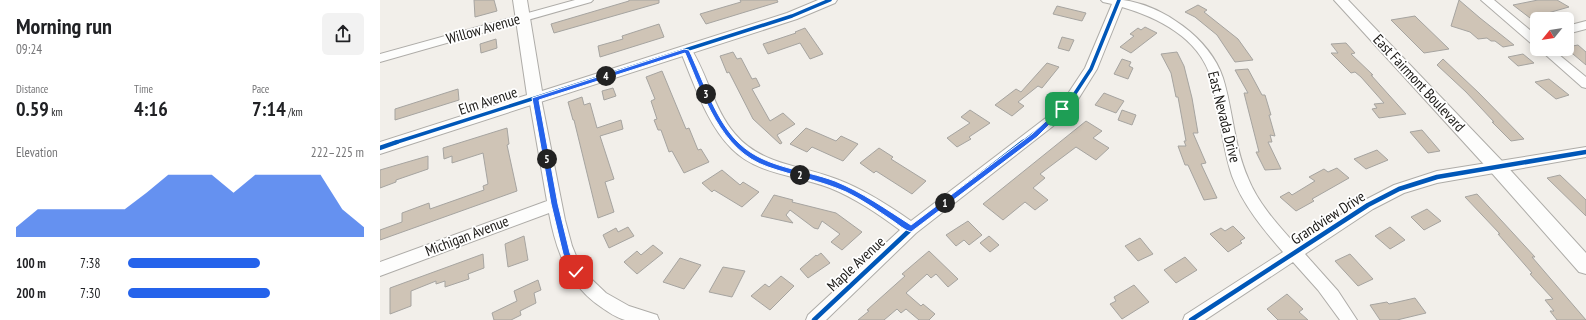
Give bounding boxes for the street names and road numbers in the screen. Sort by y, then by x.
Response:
street label: Willow Avenue [444,9,522,48]
street label: East Fairmont Boulevard [1369,30,1469,135]
street label: East Nevada Drive [1204,69,1245,165]
street label: Elm Avenue [456,82,520,119]
street label: Grandview Drive [1287,187,1368,249]
street label: Michigan Avenue [422,211,511,260]
street label: Maple Avenue [823,232,889,295]

